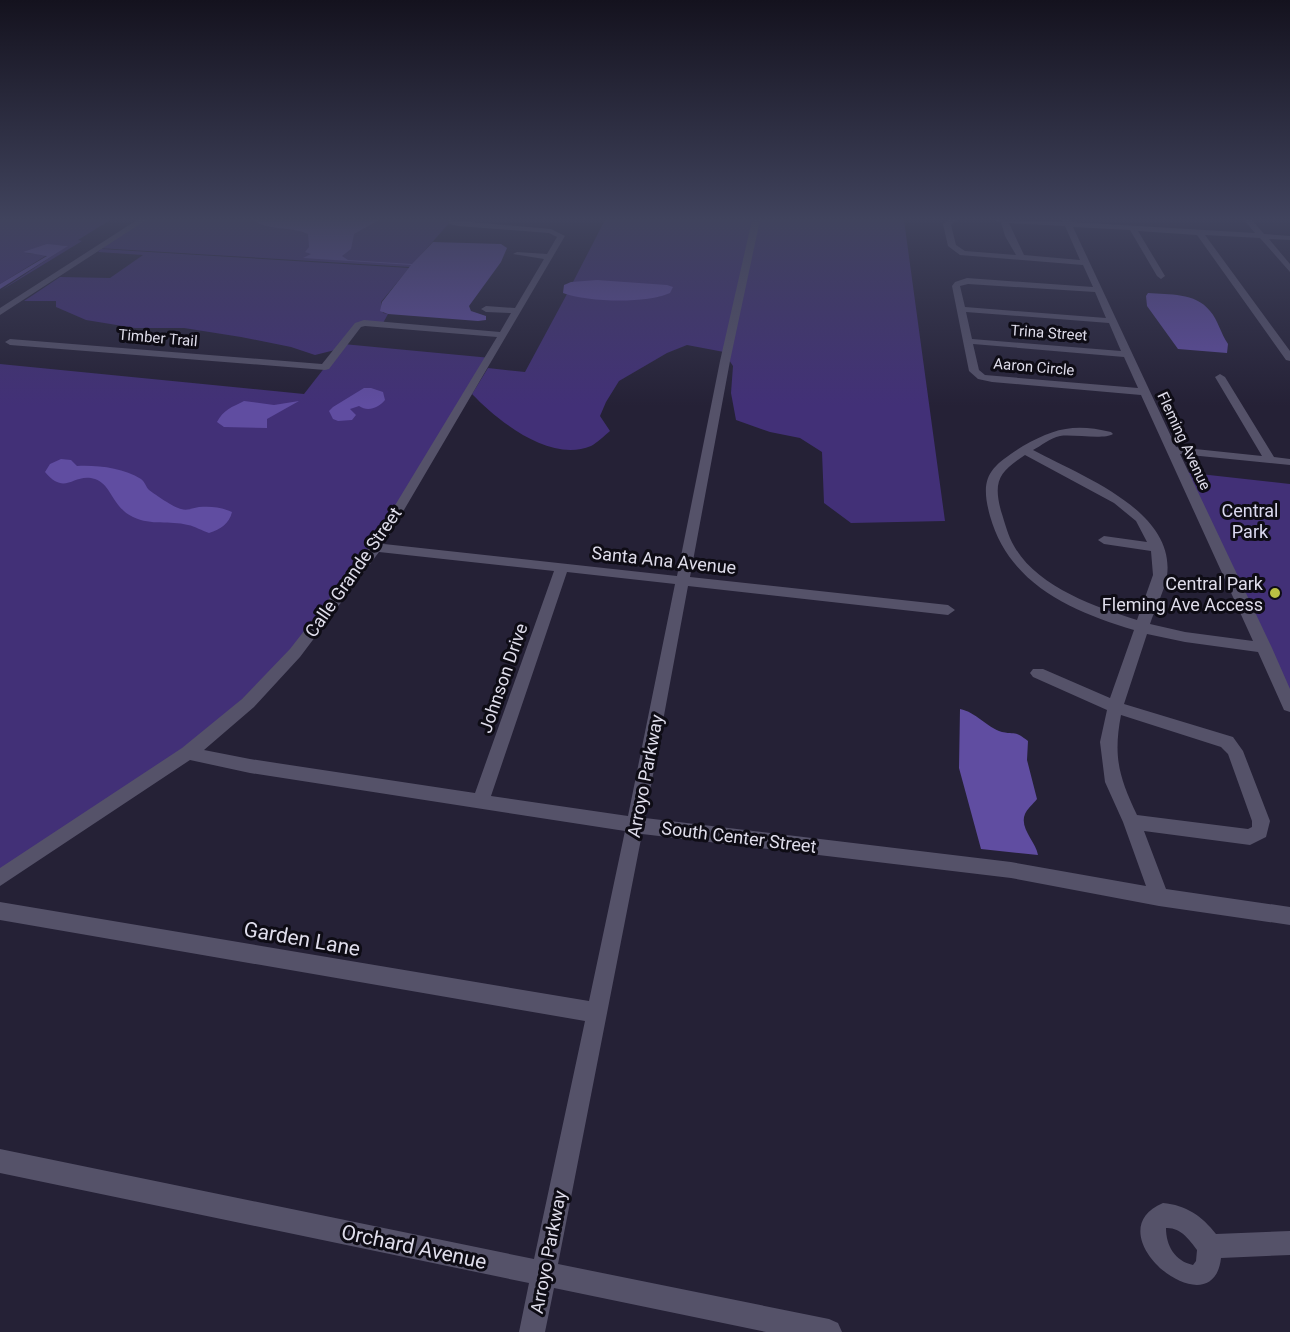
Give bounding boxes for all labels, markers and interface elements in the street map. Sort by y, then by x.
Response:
street label: Trina Street [1010,321,1088,345]
street label: Timber Trail [118,326,198,350]
street label: Aaron Circle [993,354,1075,380]
street label: Fleming Avenue [1153,389,1215,493]
park label: Central Park [1221,500,1279,542]
street label: Calle Grande Street [300,503,406,641]
street label: Santa Ana Avenue [591,542,737,578]
place label: Central Park Fleming Ave Access [1102,573,1264,615]
marker: Central Park Fleming Ave Access [1268,586,1282,600]
street label: Johnson Drive [474,620,532,736]
street label: Arroyo Parkway [623,712,667,839]
street label: South Center Street [660,817,818,857]
street label: Garden Lane [242,917,362,961]
street label: Arroyo Parkway [526,1188,570,1315]
street label: Orchard Avenue [339,1220,489,1274]

